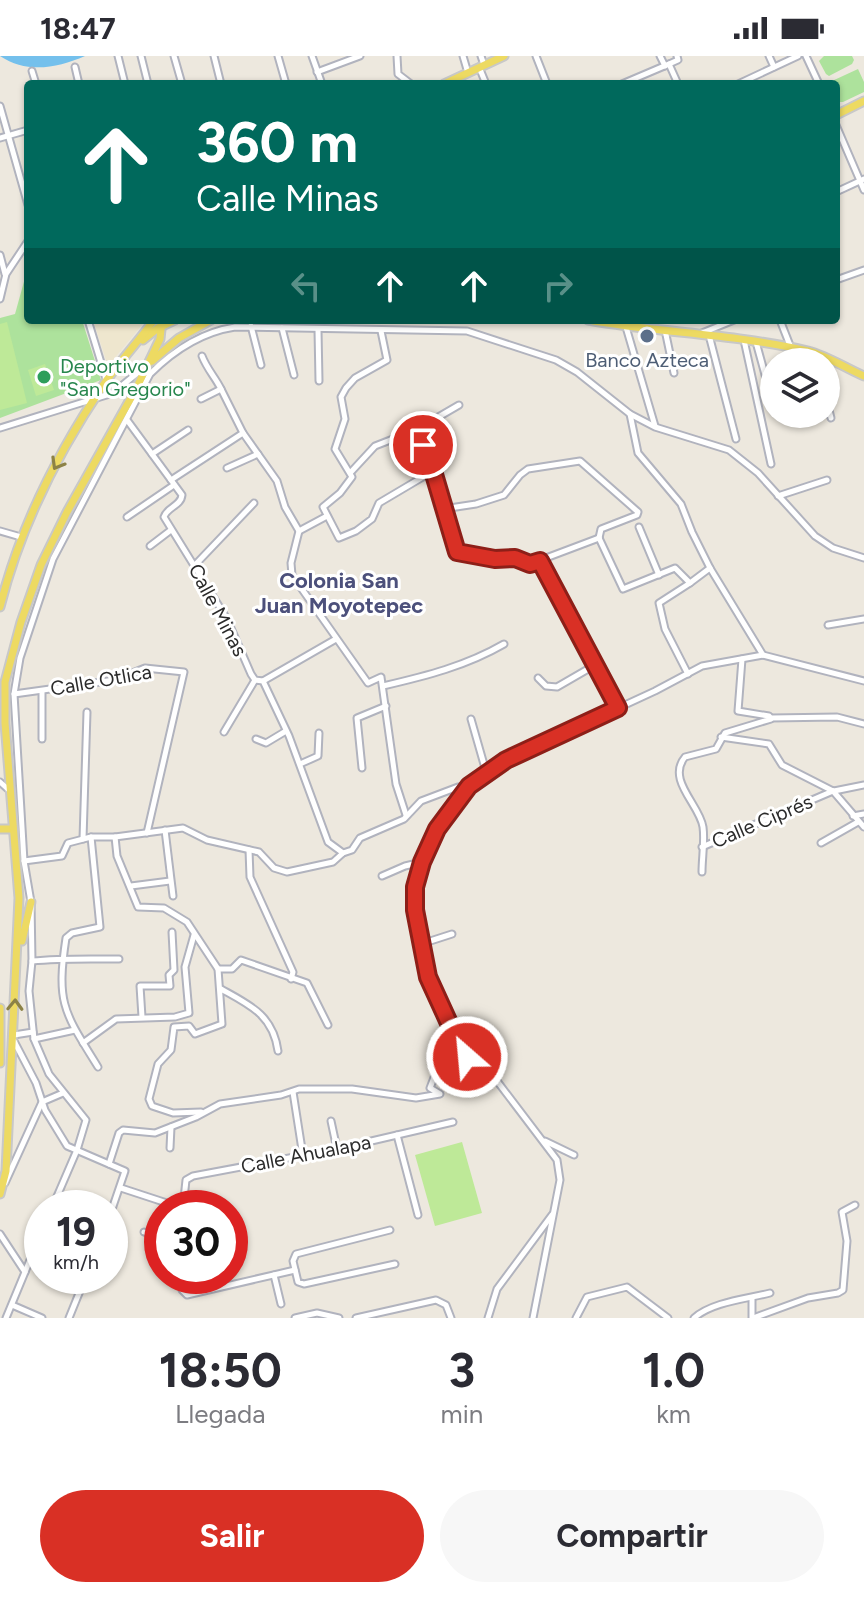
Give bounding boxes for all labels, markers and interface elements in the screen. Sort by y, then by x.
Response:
text: 18:47 [40,10,116,47]
text: 360 m [196,109,358,176]
icon: ahead [64,112,168,216]
text: Calle Minas [196,177,379,220]
icon: left [284,264,328,308]
icon: ahead [368,264,412,308]
icon: ahead [452,264,496,308]
icon: right [536,264,580,308]
marker: Banco Azteca [638,327,656,345]
place label: Banco Azteca [585,348,709,372]
map controls [760,348,840,428]
button: layers [760,348,840,428]
place label: Deportivo "San Gregorio" [60,354,191,401]
marker: Deportivo "San Gregorio" [35,368,53,386]
pin [389,411,457,479]
icon: arrive [401,423,445,467]
one-way arrow [51,455,67,470]
street label: Calle Minas [184,560,252,660]
district label: Colonia San Juan Moyotepec [255,567,423,619]
street label: Calle Otlica [48,659,154,701]
street label: Calle Ciprés [708,789,816,853]
one-way arrow [6,998,24,1011]
position arrow [425,1015,509,1099]
street label: Calle Ahualapa [239,1130,373,1178]
speed limit sign: 30 [144,1190,248,1294]
text: 19 [56,1208,96,1256]
text: km/h [53,1250,99,1274]
text: 18:50 [159,1341,282,1399]
text: 3 [449,1341,475,1399]
text: 1.0 [642,1341,705,1399]
text: Llegada [175,1398,266,1430]
text: min [441,1398,483,1430]
text: km [656,1398,691,1430]
button: Salir [40,1490,424,1582]
button: Compartir [440,1490,824,1582]

